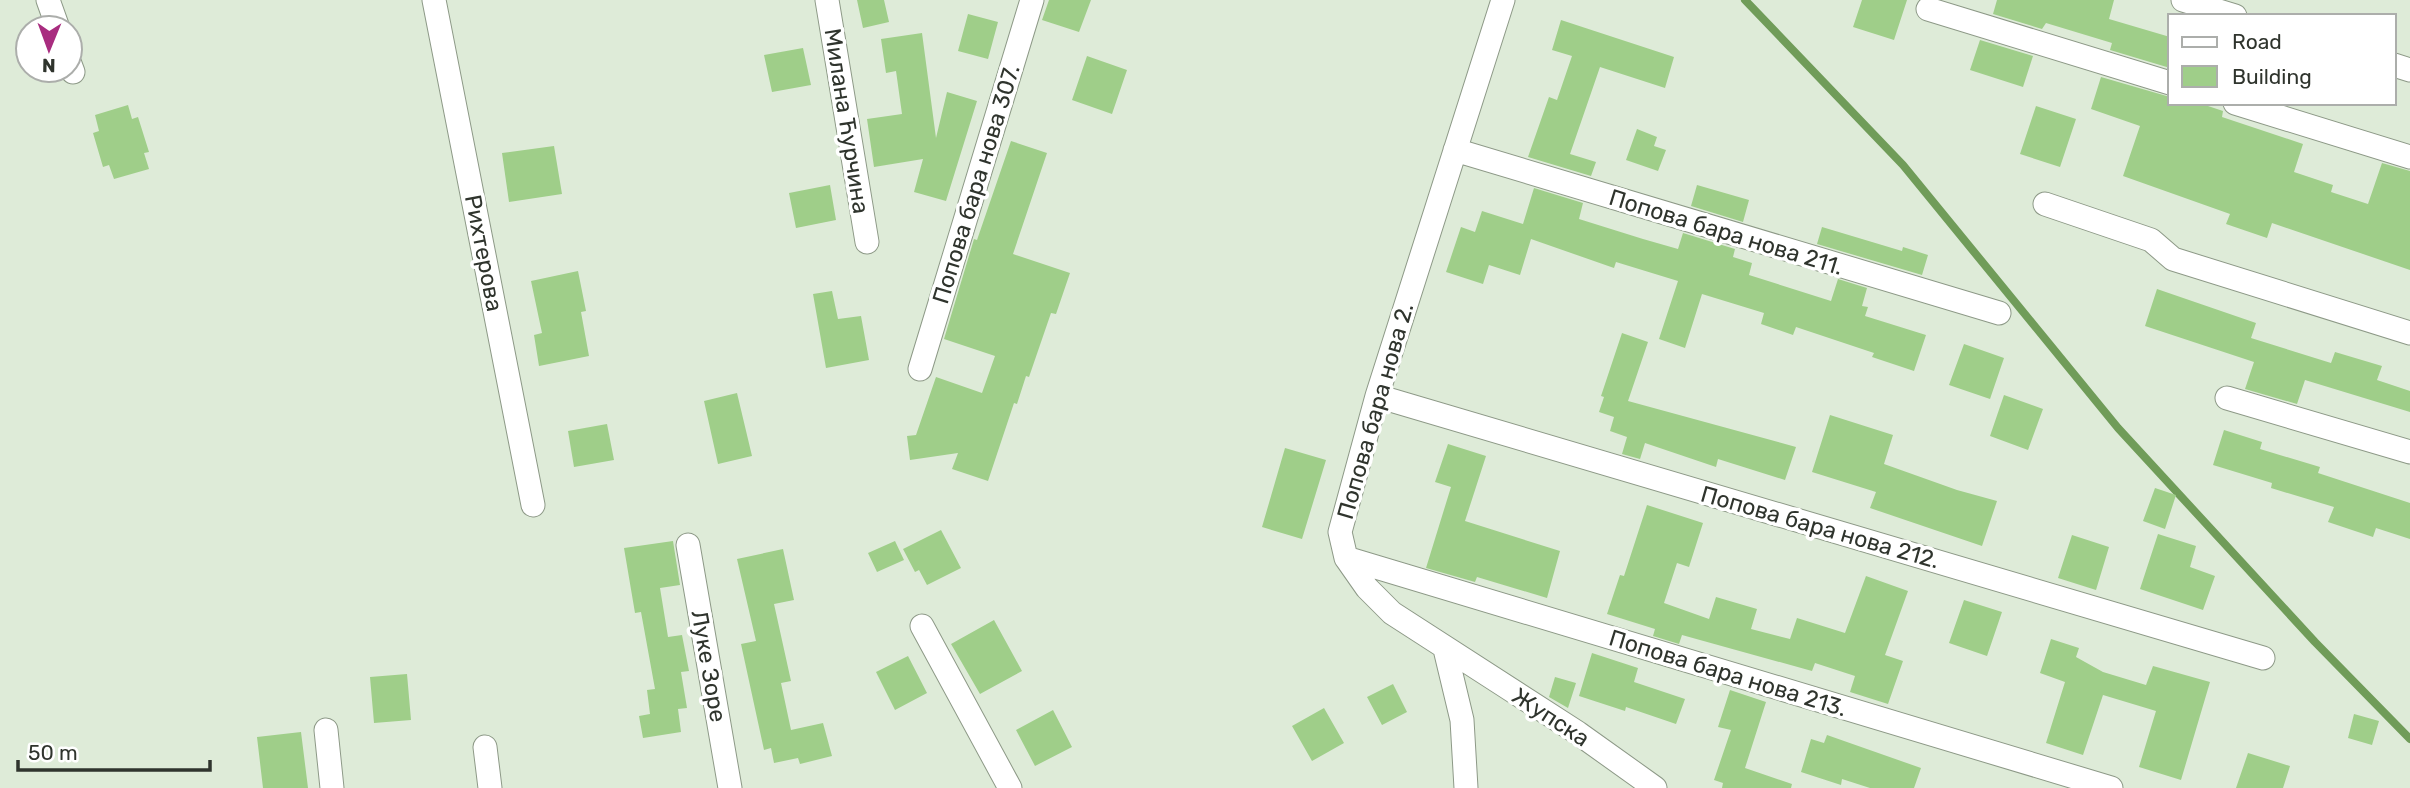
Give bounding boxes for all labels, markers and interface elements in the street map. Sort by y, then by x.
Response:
north arrow [14,14,84,84]
legend [2168,14,2396,105]
street label: Милана Ћурчина [819,26,875,216]
text: Road [2232,29,2282,54]
text: N [42,54,56,77]
street label: Попова бара нова 307. [926,61,1026,307]
text: Building [2232,64,2312,89]
street label: Попова бара нова 211. [1606,183,1846,281]
street label: Рихтерова [459,192,509,314]
street label: Попова бара нова 2. [1331,300,1419,522]
street label: Попова бара нова 212. [1697,480,1943,574]
street label: Луке Зоре [685,608,733,724]
street label: Попова бара нова 213. [1606,623,1850,723]
street label: Жупска [1507,682,1595,752]
scale bar [18,728,210,772]
text: 50 m [28,740,78,765]

